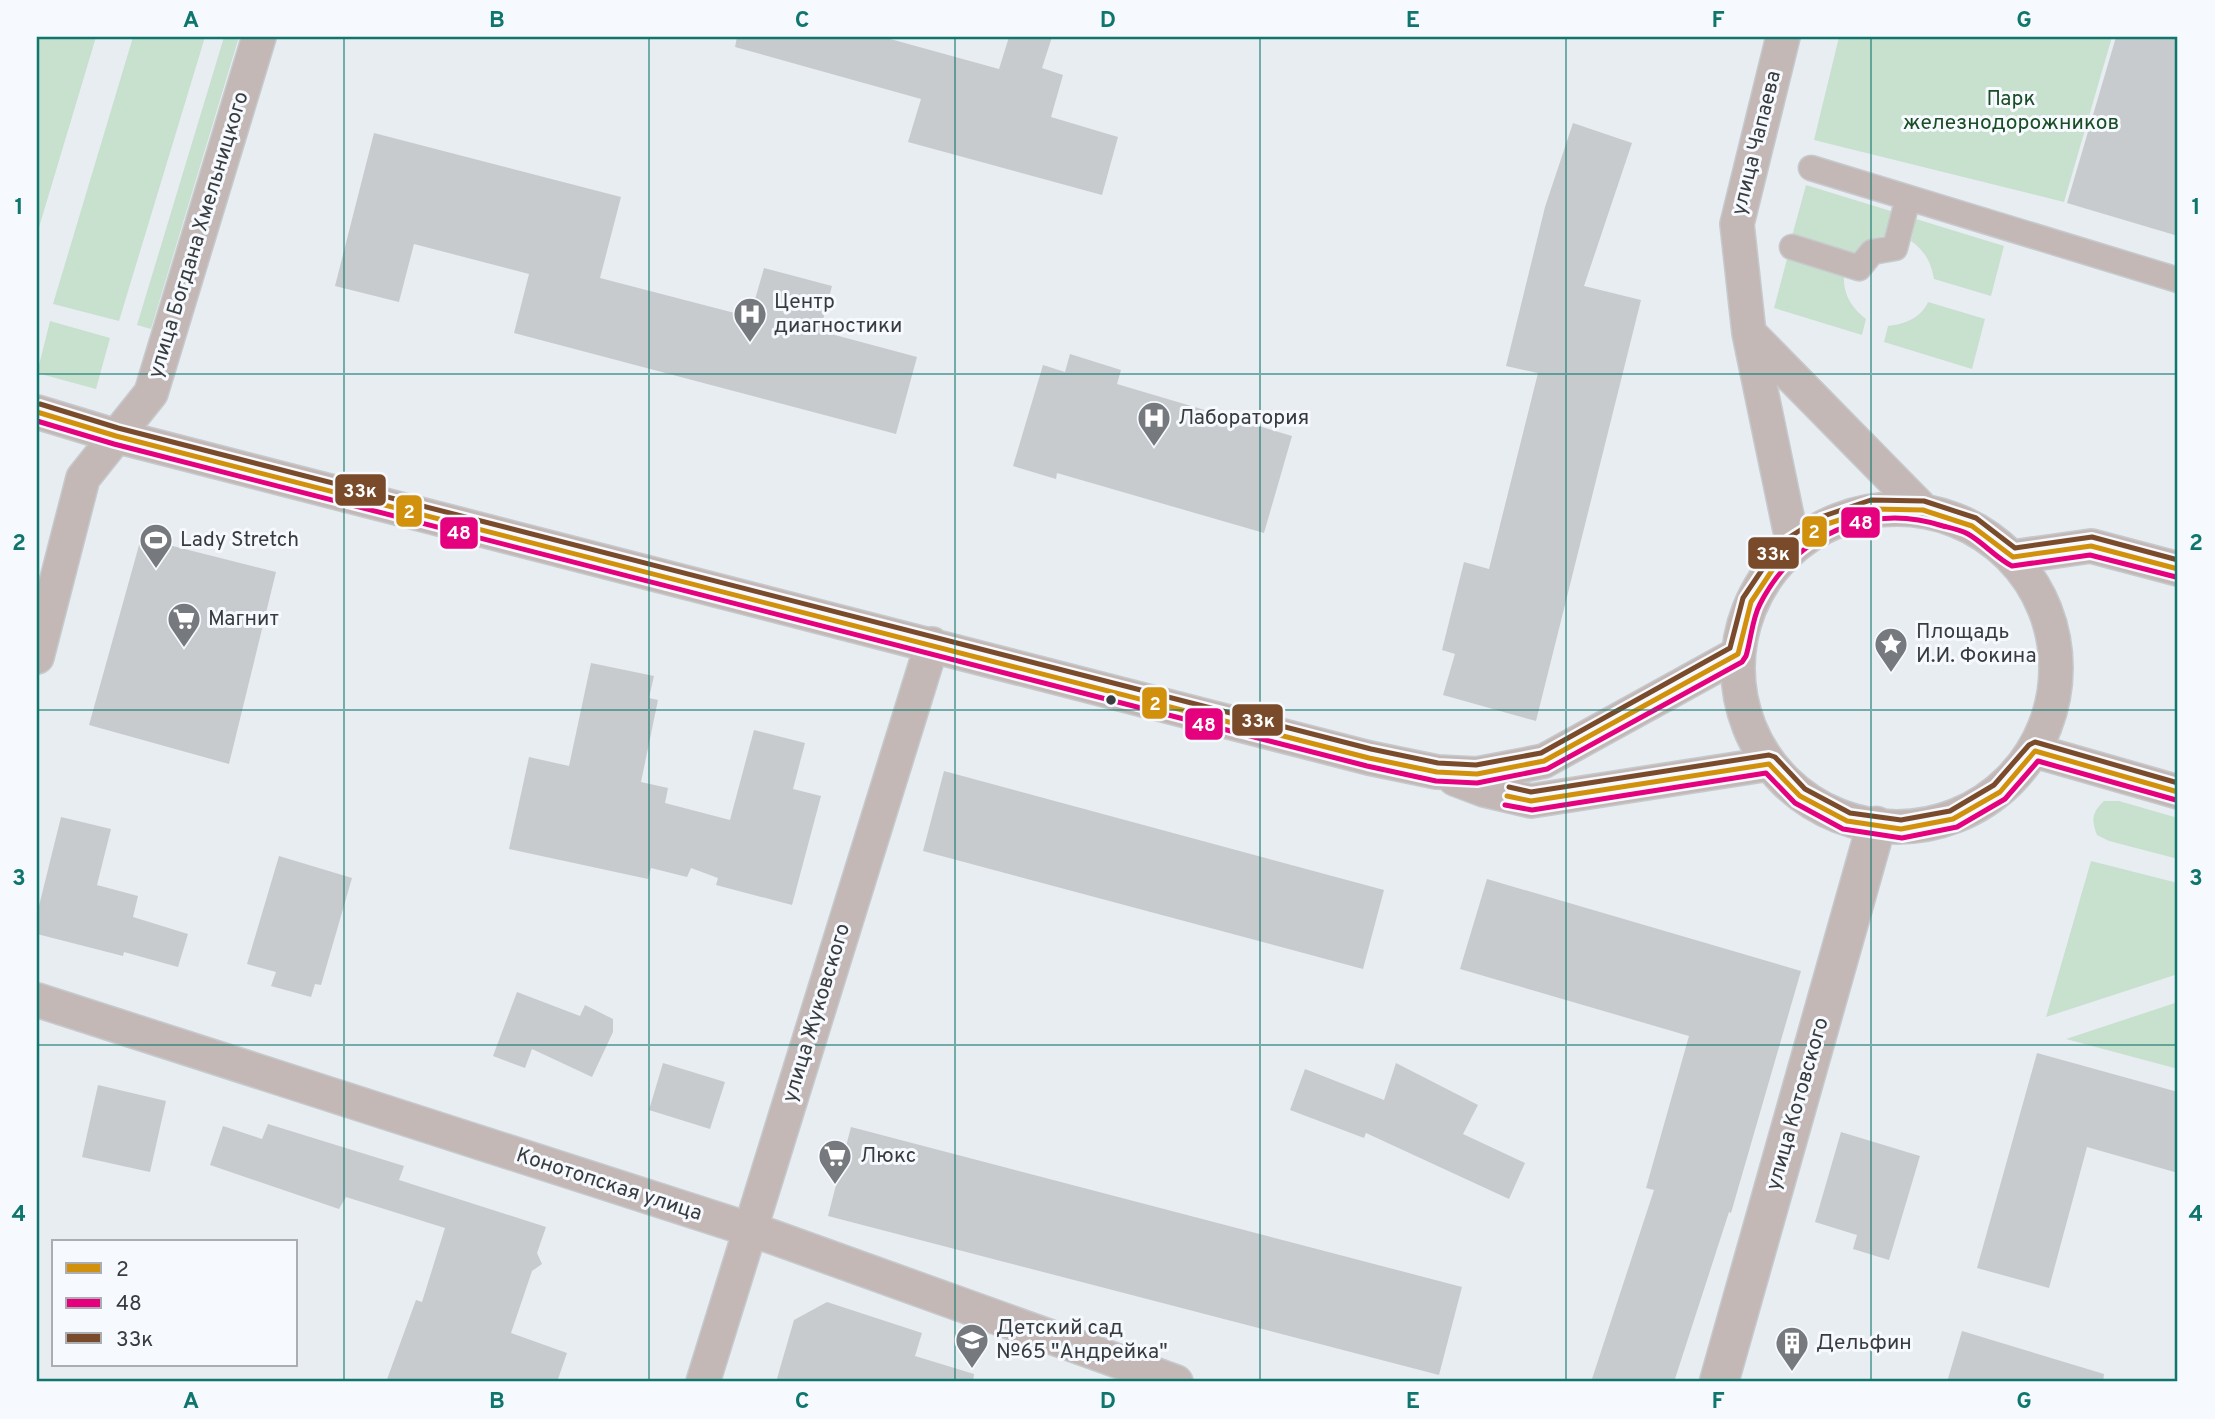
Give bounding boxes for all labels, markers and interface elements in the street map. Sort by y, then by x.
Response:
text: A [183,7,199,36]
text: B [489,7,505,36]
text: C [795,7,809,36]
text: D [1100,7,1116,36]
text: E [1406,7,1420,36]
text: F [1711,7,1725,36]
text: G [2016,7,2032,36]
street label: улица Чапаева [1726,68,1788,218]
park label: Парк железнодорожников [1903,86,2119,137]
street label: улица Богдана Хмельницкого [142,88,256,382]
text: 1 [14,194,24,223]
text: 1 [2191,194,2201,223]
place label: Центр диагностики [774,289,902,340]
hospital icon: Центр диагностики [731,295,769,344]
hospital icon: Лаборатория [1135,399,1173,448]
place label: Лаборатория [1178,405,1309,432]
line badge: 33к [334,473,387,507]
text: 33к [343,480,377,504]
line badge: 2 [395,494,423,528]
text: 2 [403,501,415,525]
line badge: 48 [1840,506,1881,539]
text: 48 [1849,512,1873,536]
line badge: 2 [1801,515,1828,548]
line badge: 48 [439,516,479,550]
sports icon: Lady Stretch [137,521,175,570]
text: 2 [1808,521,1820,545]
text: 48 [447,522,471,546]
place label: Lady Stretch [180,527,299,554]
text: 2 [12,530,26,559]
text: 2 [2189,530,2203,559]
line badge: 33к [1747,536,1800,570]
text: 33к [1756,543,1790,567]
supermarket icon: Магнит [165,600,203,649]
place label: Магнит [208,606,279,633]
place label: Площадь И.И. Фокина [1916,619,2036,670]
place icon: Площадь И.И. Фокина [1872,625,1910,674]
line badge: 2 [1141,686,1168,720]
unlabelled marker [1104,693,1118,707]
text: 2 [1149,693,1161,717]
line badge: 33к [1231,703,1284,737]
line badge: 48 [1184,707,1224,741]
text: 33к [1241,710,1275,734]
text: 48 [1192,714,1216,738]
text: 3 [12,865,26,894]
text: 3 [2189,865,2203,894]
street label: улица Жуковского [777,920,857,1106]
street label: улица Котовского [1760,1014,1836,1194]
supermarket icon: Люкс [816,1137,854,1186]
street label: Конотопская улица [513,1142,705,1228]
place label: Люкс [860,1143,916,1170]
text: 4 [12,1201,26,1230]
text: 4 [2189,1201,2203,1230]
legend [52,1240,298,1366]
text: 2 [116,1257,129,1284]
text: 48 [116,1291,142,1318]
place label: Детский сад №65 "Андрейка" [996,1315,1168,1366]
school or university icon: Детский сад №65 "Андрейка" [953,1321,991,1370]
building icon: Дельфин [1773,1324,1811,1373]
text: 33к [116,1327,153,1354]
place label: Дельфин [1816,1330,1912,1357]
text: A [183,1388,199,1417]
text: B [489,1388,505,1417]
text: C [795,1388,809,1417]
text: D [1100,1388,1116,1417]
text: E [1406,1388,1420,1417]
text: F [1711,1388,1725,1417]
text: G [2016,1388,2032,1417]

